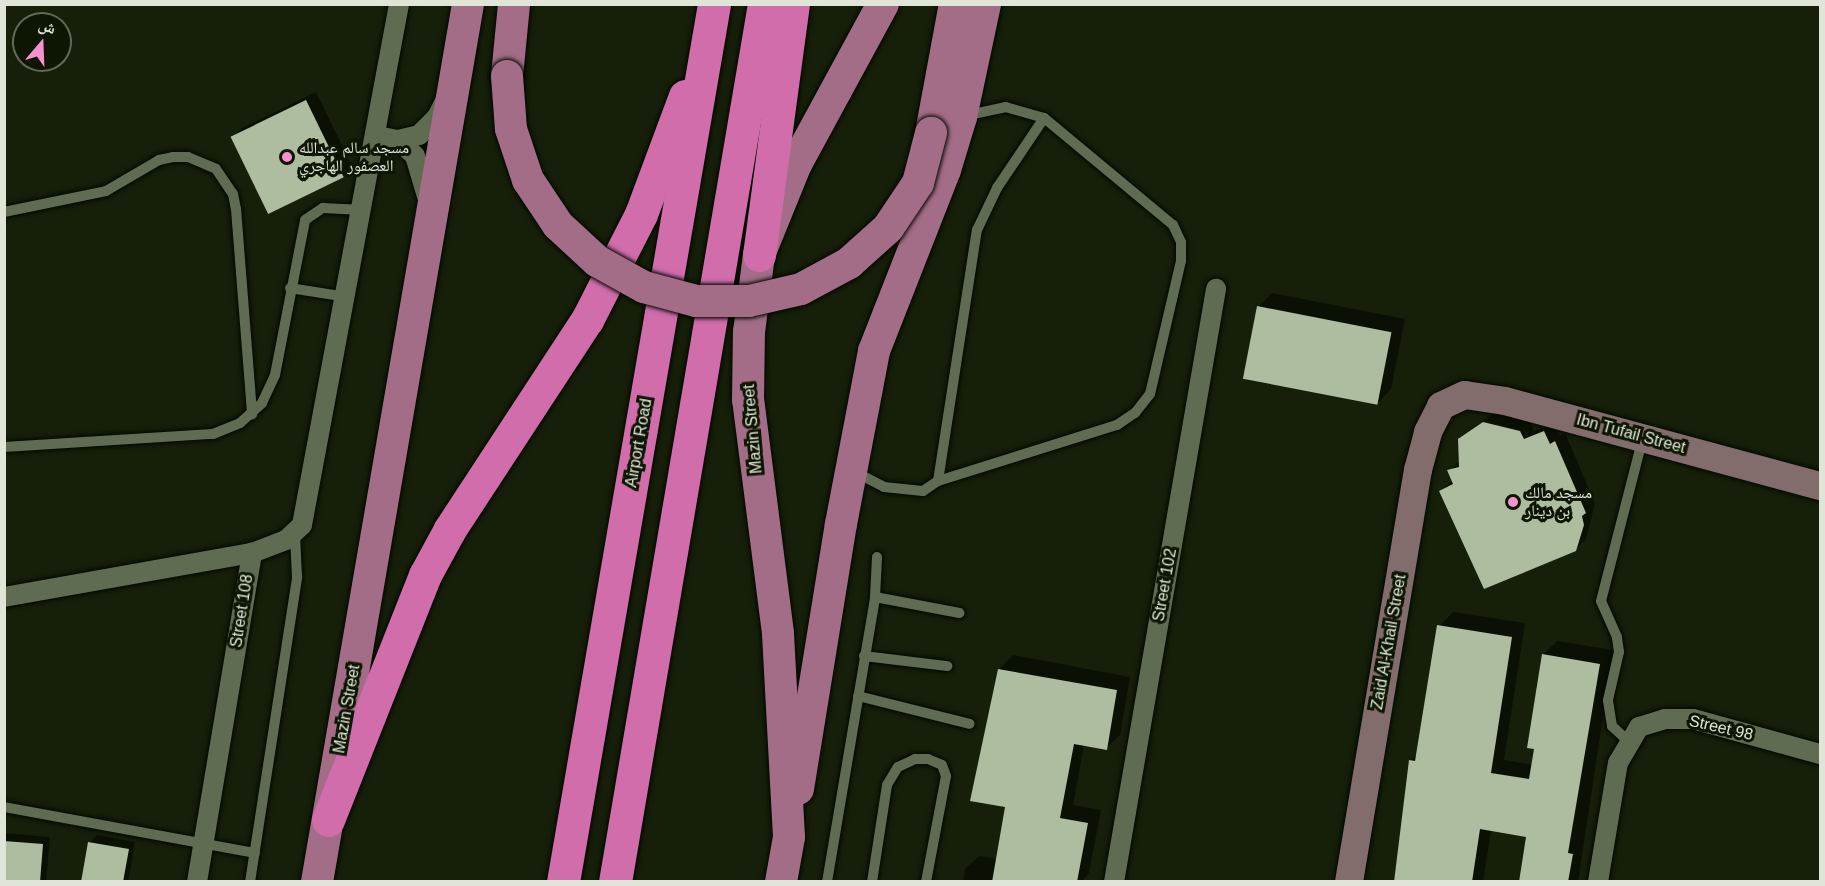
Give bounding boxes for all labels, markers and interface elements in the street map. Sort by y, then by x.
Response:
north arrow [12,12,72,72]
text: ش [37,16,58,37]
place label: مسجد سالم عبدالله العصفور الهاجري [299,138,409,176]
marker: مسجد سالم عبدالله العصفور الهاجري [280,150,294,164]
street label: Mazin Street [740,383,766,475]
street label: Airport Road [622,397,656,489]
street label: Ibn Tufail Street [1574,410,1688,458]
place label: مسجد مالك بن دينار [1525,483,1592,521]
marker: مسجد مالك بن دينار [1506,495,1520,509]
street label: Street 102 [1149,547,1181,623]
street label: Zaid Al-Khail Street [1368,572,1410,712]
street label: Street 108 [227,573,257,649]
street label: Mazin Street [330,663,364,755]
street label: Street 98 [1687,711,1755,745]

